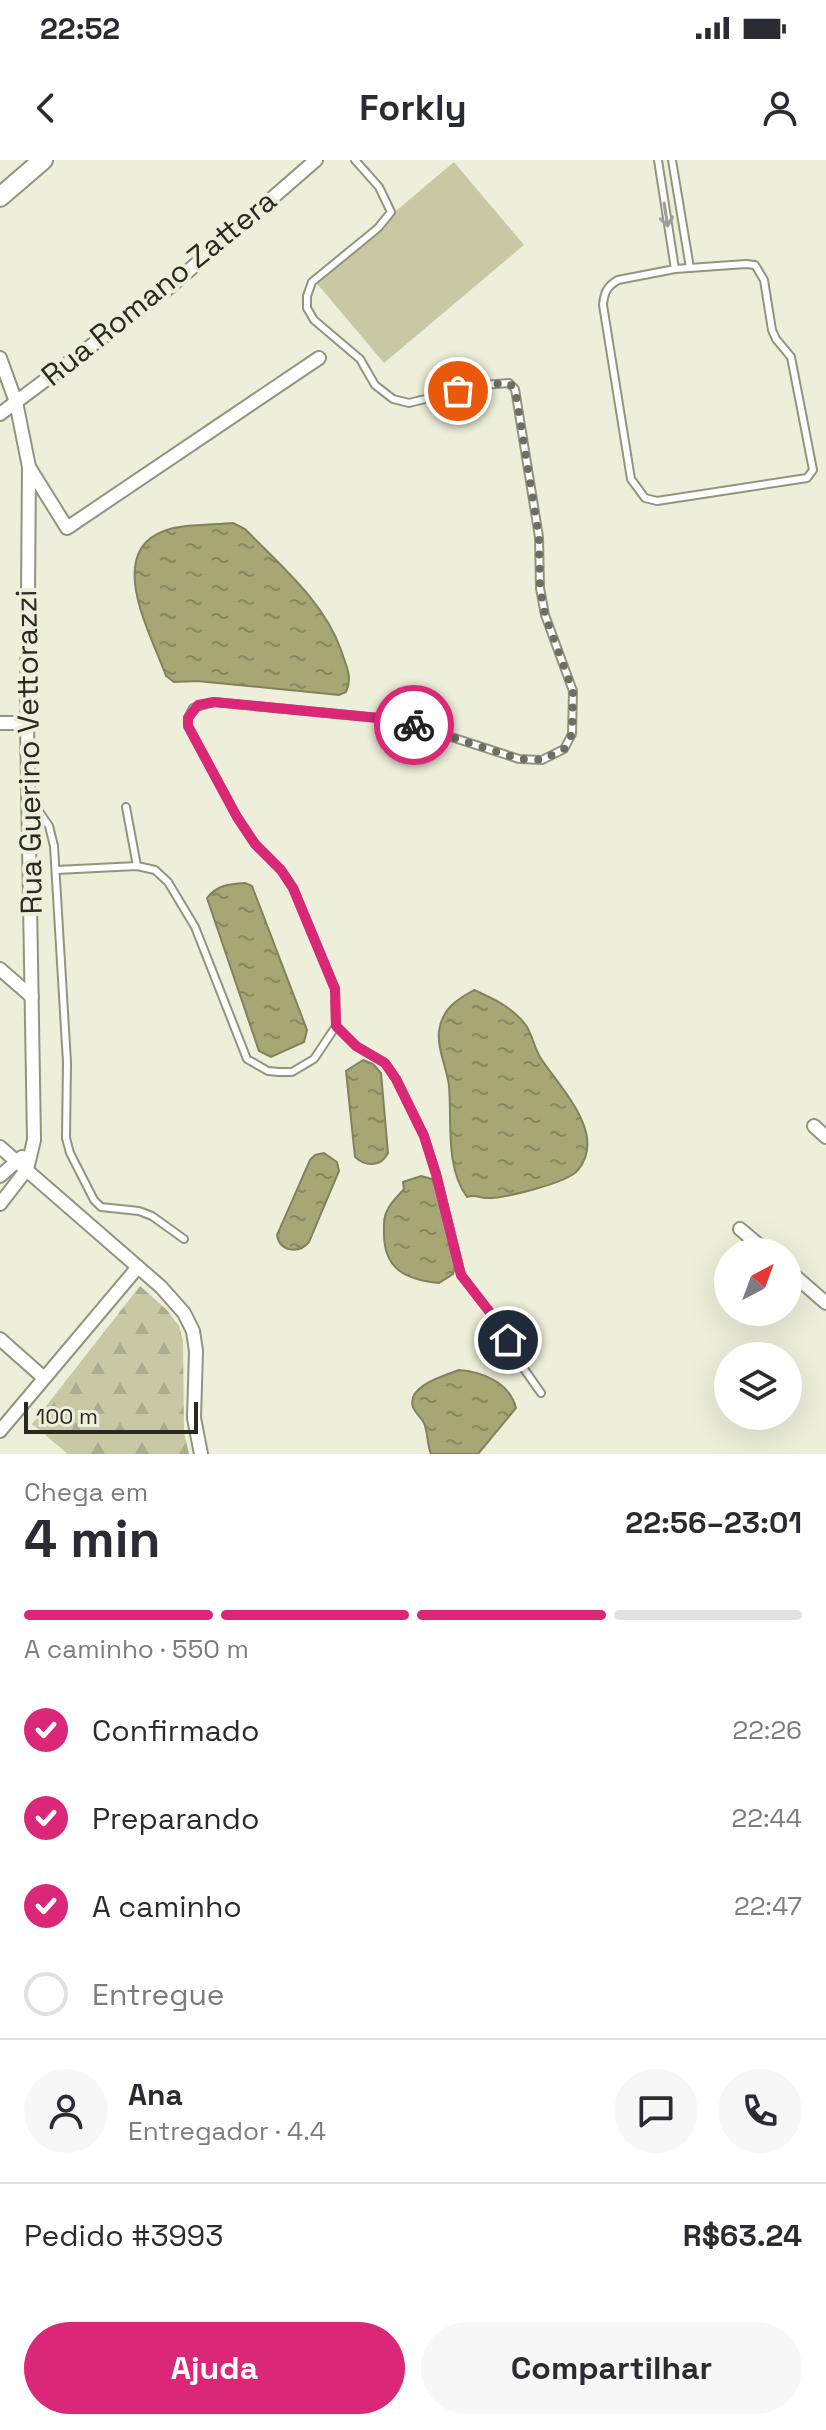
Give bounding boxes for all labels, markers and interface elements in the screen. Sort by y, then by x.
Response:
text: 22:52 [40,9,120,48]
text: Forkly [359,85,467,131]
icon: back [24,86,68,130]
icon: person [758,86,802,130]
street label: Rua Romano Zattera [33,181,284,394]
one-way arrow [660,201,675,227]
pin [424,357,492,425]
icon: bag [436,369,480,413]
street label: Rua Guerino Vettorazzi [6,589,51,915]
courier [374,685,454,765]
icon: bike [392,703,436,747]
north arrow [714,1238,802,1326]
map controls [714,1238,802,1430]
pin [474,1306,542,1374]
icon: home [486,1318,530,1362]
button: layers [714,1342,802,1430]
scale bar [24,1398,198,1434]
text: 100 m [36,1402,98,1430]
text: Chega em [24,1475,148,1509]
text: 22:56–23:01 [625,1503,802,1542]
text: 4 min [24,1506,161,1572]
text: A caminho · 550 m [24,1632,249,1666]
icon: check [24,1708,68,1752]
text: Confirmado [92,1711,259,1750]
text: 22:26 [732,1713,802,1747]
icon: check [24,1796,68,1840]
text: Preparando [92,1799,259,1838]
text: 22:44 [732,1801,802,1835]
icon: check [24,1884,68,1928]
text: A caminho [92,1887,242,1926]
text: 22:47 [734,1889,802,1923]
text: Entregue [92,1975,225,2014]
button: person [24,2069,108,2153]
button: chat [614,2069,698,2153]
button: phone [718,2069,802,2153]
text: Ana [128,2075,183,2114]
text: Entregador · 4.4 [128,2114,326,2148]
text: Pedido #3993 [24,2216,223,2255]
text: R$63.24 [683,2216,802,2255]
button: Ajuda [24,2322,405,2414]
button: Compartilhar [421,2322,802,2414]

